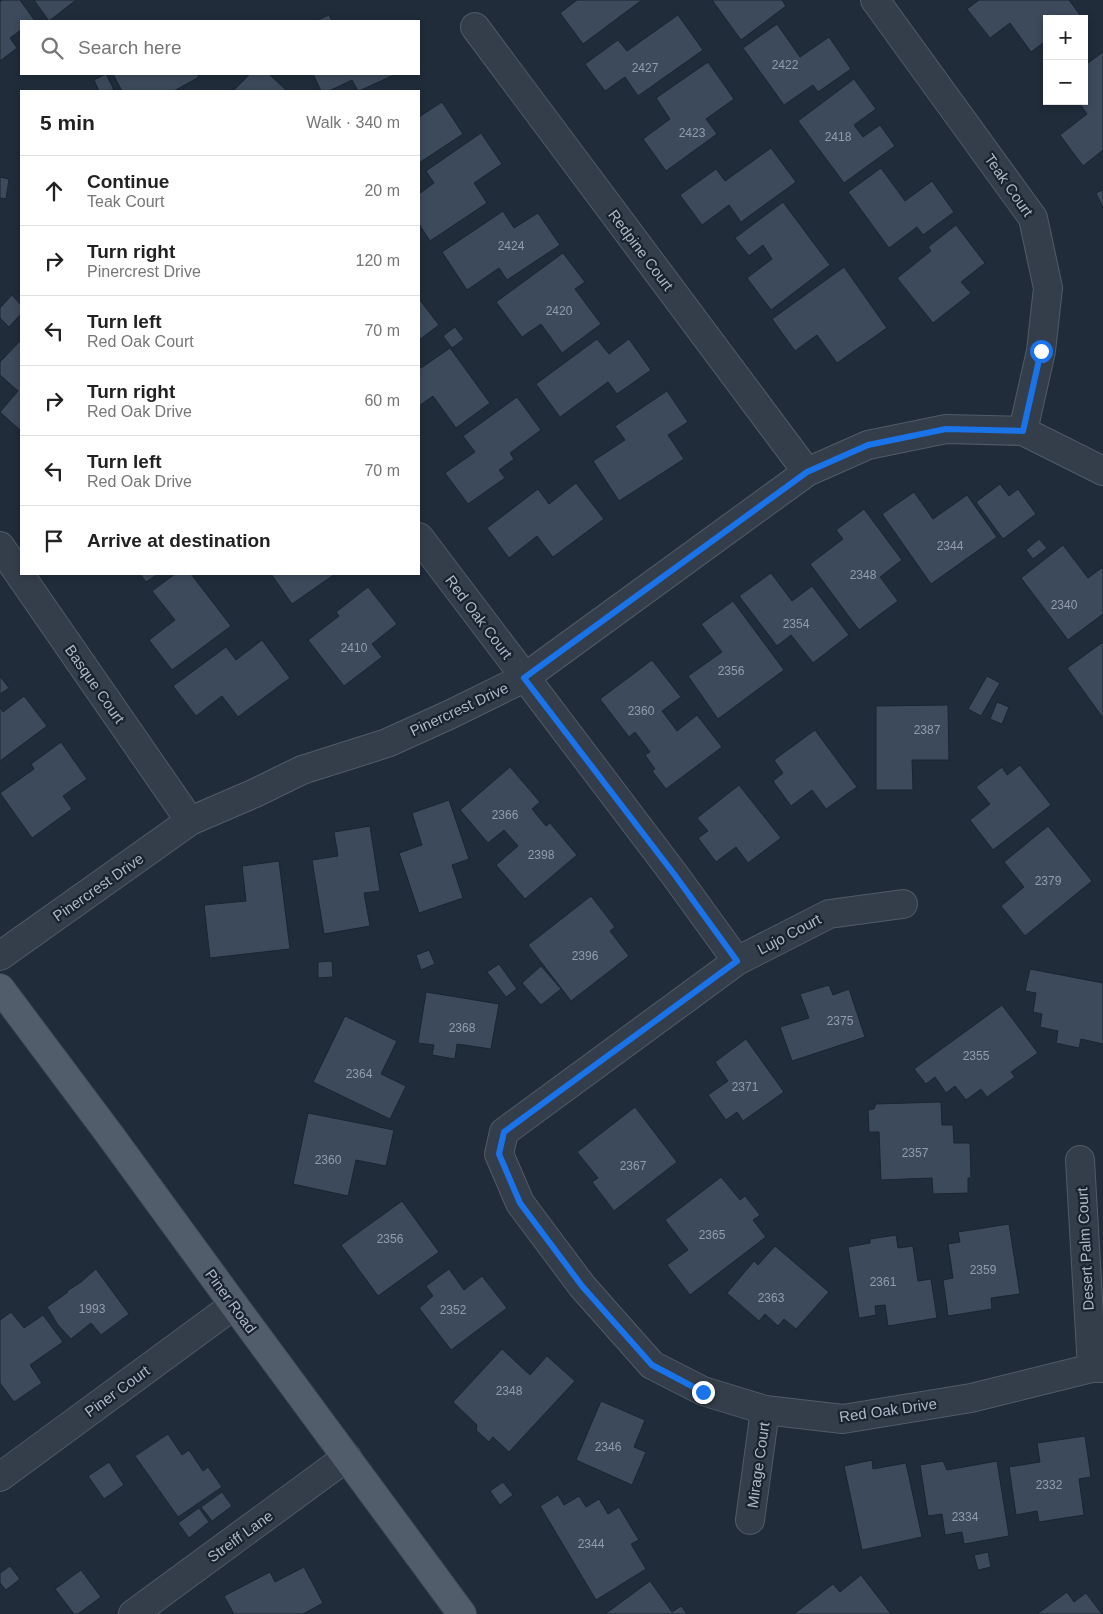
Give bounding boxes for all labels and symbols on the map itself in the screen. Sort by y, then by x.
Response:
house number: 2422 [772,58,799,72]
house number: 2427 [632,61,659,75]
house number: 2423 [679,126,706,140]
house number: 2418 [825,130,852,144]
street label: Teak Court [981,150,1037,220]
street label: Redpine Court [605,206,677,294]
house number: 2424 [498,239,525,253]
house number: 2420 [546,304,573,318]
route start [1030,340,1053,363]
house number: 2344 [937,539,964,553]
house number: 2348 [850,568,877,582]
street label: Red Oak Court [442,572,516,663]
house number: 2340 [1051,598,1078,612]
house number: 2354 [783,617,810,631]
house number: 2410 [341,641,368,655]
street label: Basque Court [62,642,129,727]
house number: 2356 [718,664,745,678]
street label: Pinercrest Drive [407,679,511,739]
house number: 2360 [628,704,655,718]
house number: 2387 [914,723,941,737]
house number: 2366 [492,808,519,822]
house number: 2398 [528,848,555,862]
street label: Pinercrest Drive [49,849,147,925]
house number: 2379 [1035,874,1062,888]
street label: Lujo Court [754,910,824,958]
house number: 2396 [572,949,599,963]
house number: 2375 [827,1014,854,1028]
house number: 2368 [449,1021,476,1035]
house number: 2355 [963,1049,990,1063]
house number: 2364 [346,1067,373,1081]
house number: 2371 [732,1080,759,1094]
house number: 2357 [902,1146,929,1160]
house number: 2360 [315,1153,342,1167]
house number: 2367 [620,1159,647,1173]
street label: Desert Palm Court [1073,1186,1097,1311]
house number: 2365 [699,1228,726,1242]
house number: 2356 [377,1232,404,1246]
house number: 2359 [970,1263,997,1277]
street label: Piner Road [202,1266,260,1336]
house number: 2361 [870,1275,897,1289]
house number: 2363 [758,1291,785,1305]
house number: 1993 [79,1302,106,1316]
house number: 2352 [440,1303,467,1317]
street label: Piner Court [81,1361,153,1420]
route end [692,1381,715,1404]
house number: 2348 [496,1384,523,1398]
street label: Red Oak Drive [838,1395,938,1425]
street label: Mirage Court [744,1420,773,1509]
house number: 2346 [595,1440,622,1454]
house number: 2332 [1036,1478,1063,1492]
street label: Streiff Lane [204,1507,276,1565]
house number: 2334 [952,1510,979,1524]
house number: 2344 [578,1537,605,1551]

